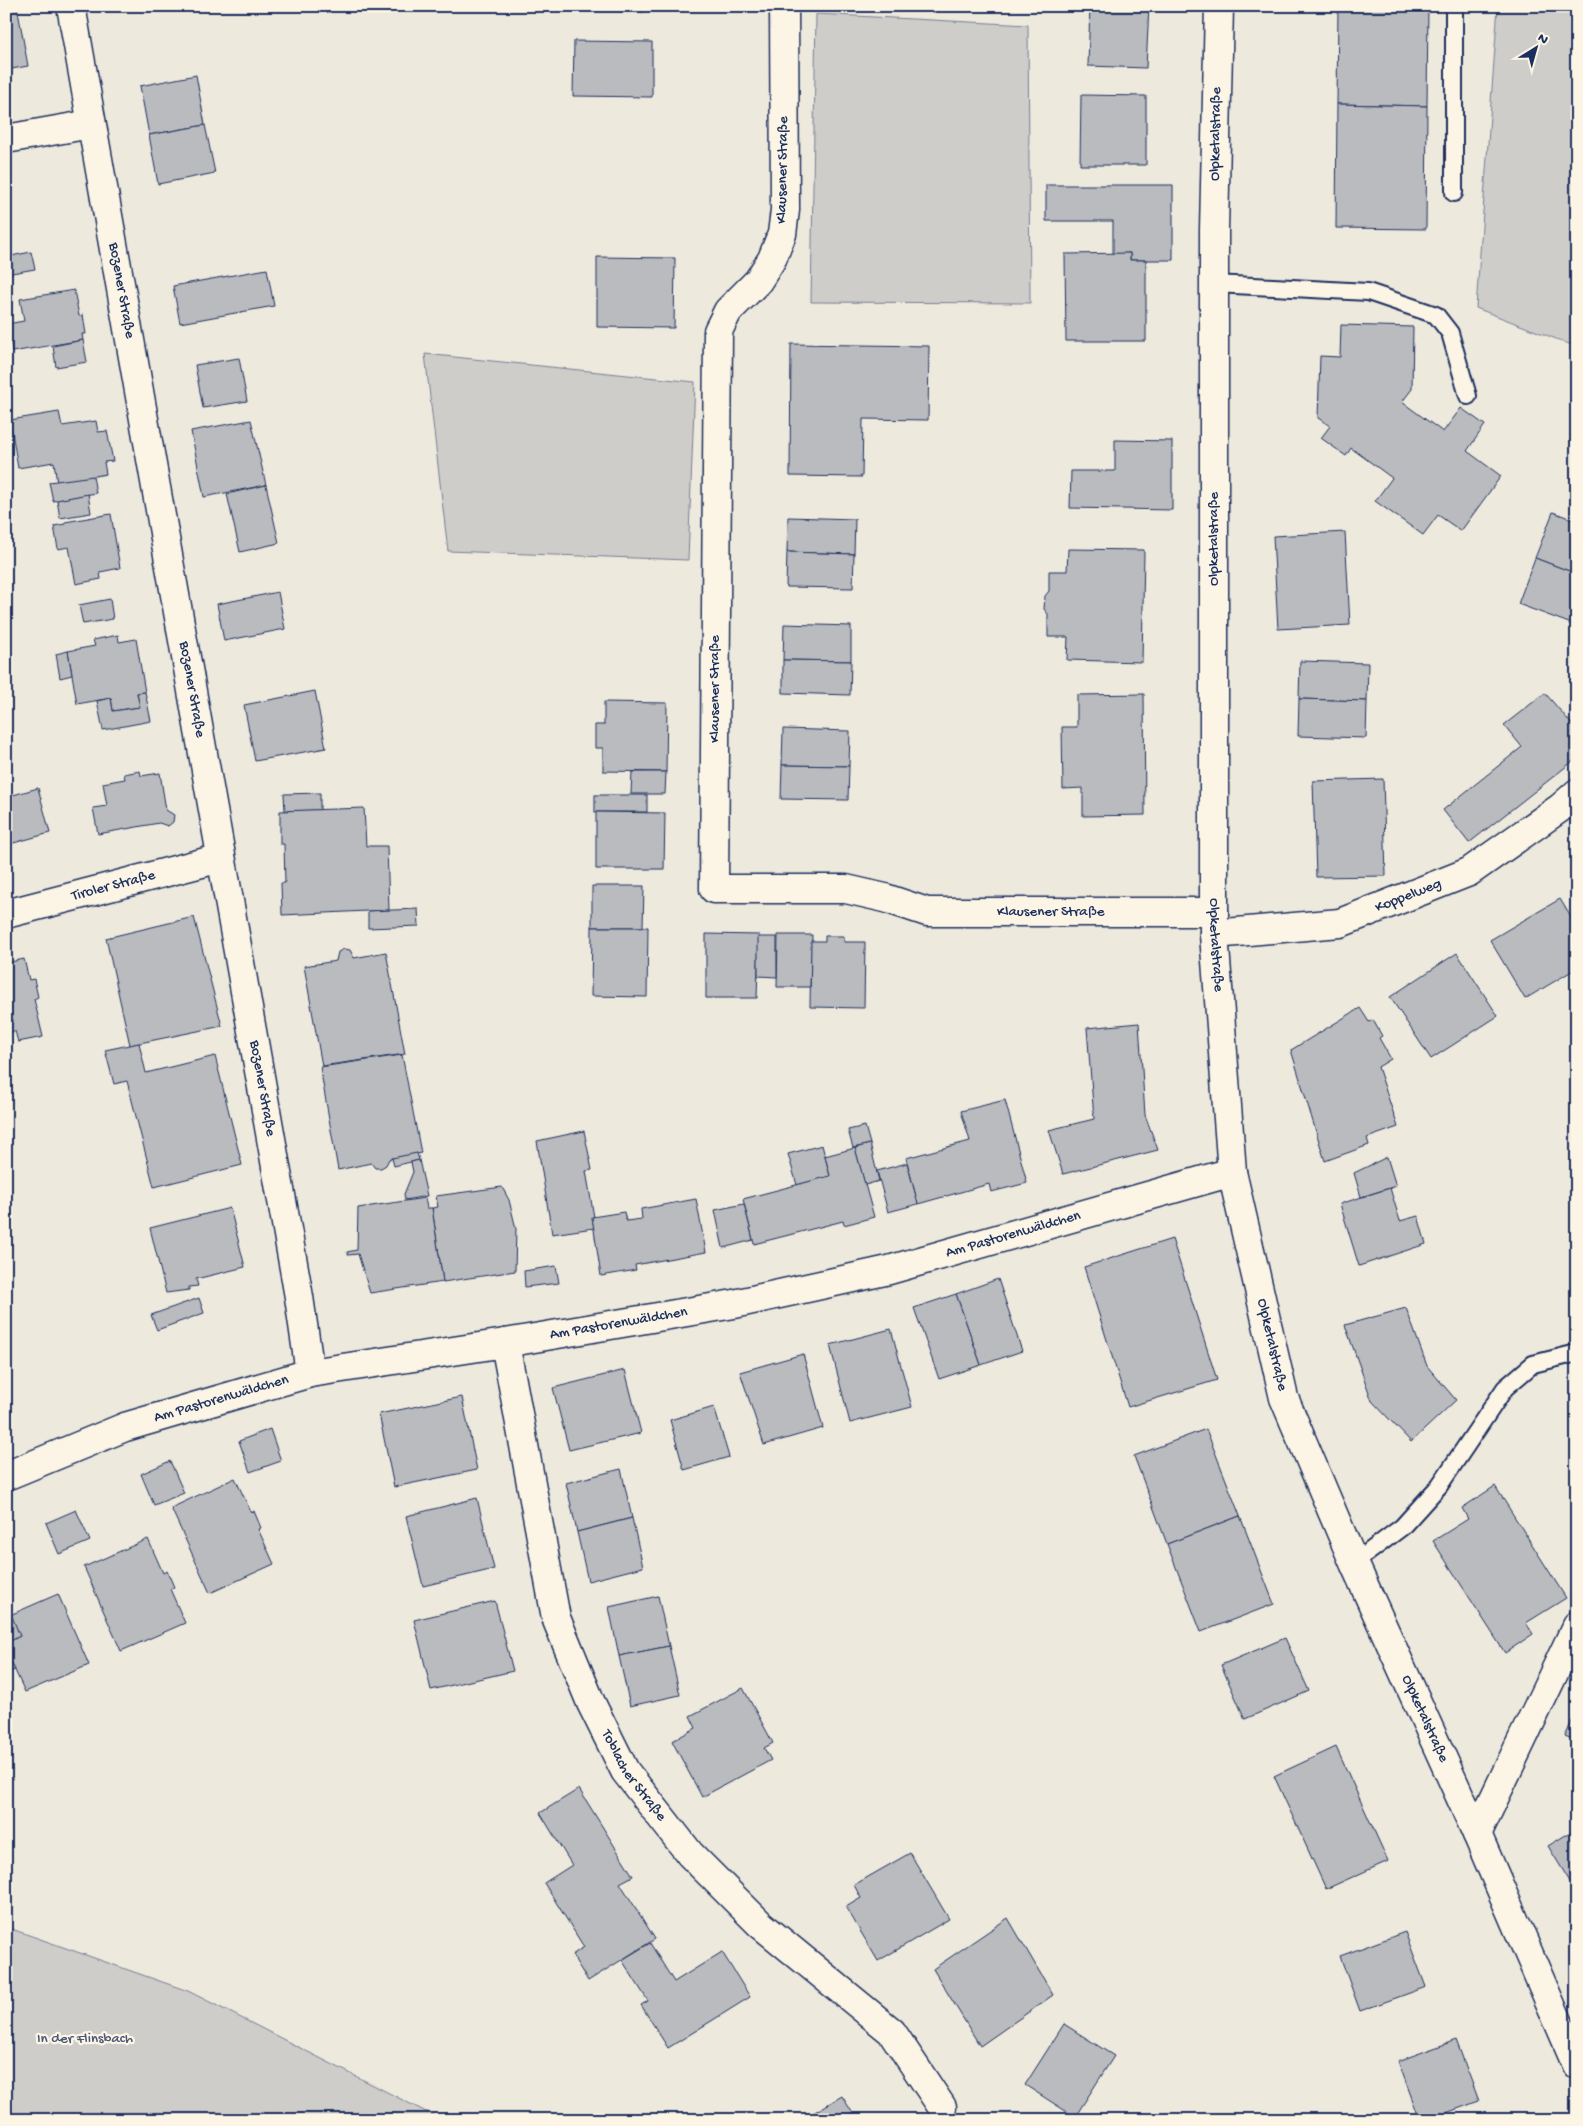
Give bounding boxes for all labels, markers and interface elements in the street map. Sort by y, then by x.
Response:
north arrow [1510,22,1560,72]
text: N [1534,30,1551,49]
street label: Olpketalstraße [1206,87,1226,181]
street label: Klausener Straße [773,116,793,224]
street label: Bozener Straße [104,240,139,340]
street label: Olpketalstraße [1205,492,1223,586]
street label: Klausener Straße [706,635,724,743]
street label: Bozener Straße [174,639,209,739]
street label: Tiroler Straße [69,866,157,906]
street label: Koppelweg [1373,875,1444,917]
street label: Olpketalstraße [1205,898,1227,993]
street label: Klausener Straße [997,903,1105,921]
street label: Bozener Straße [245,1038,279,1138]
street label: Am Pastorenwäldchen [944,1207,1083,1262]
street label: Olpketalstraße [1252,1297,1291,1393]
street label: Am Pastorenwäldchen [548,1303,689,1344]
street label: Am Pastorenwäldchen [152,1371,291,1427]
street label: Olpketalstraße [1397,1672,1452,1766]
street label: Toblacher Straße [596,1726,670,1825]
park label: In der Flinsbach [37,2030,133,2048]

